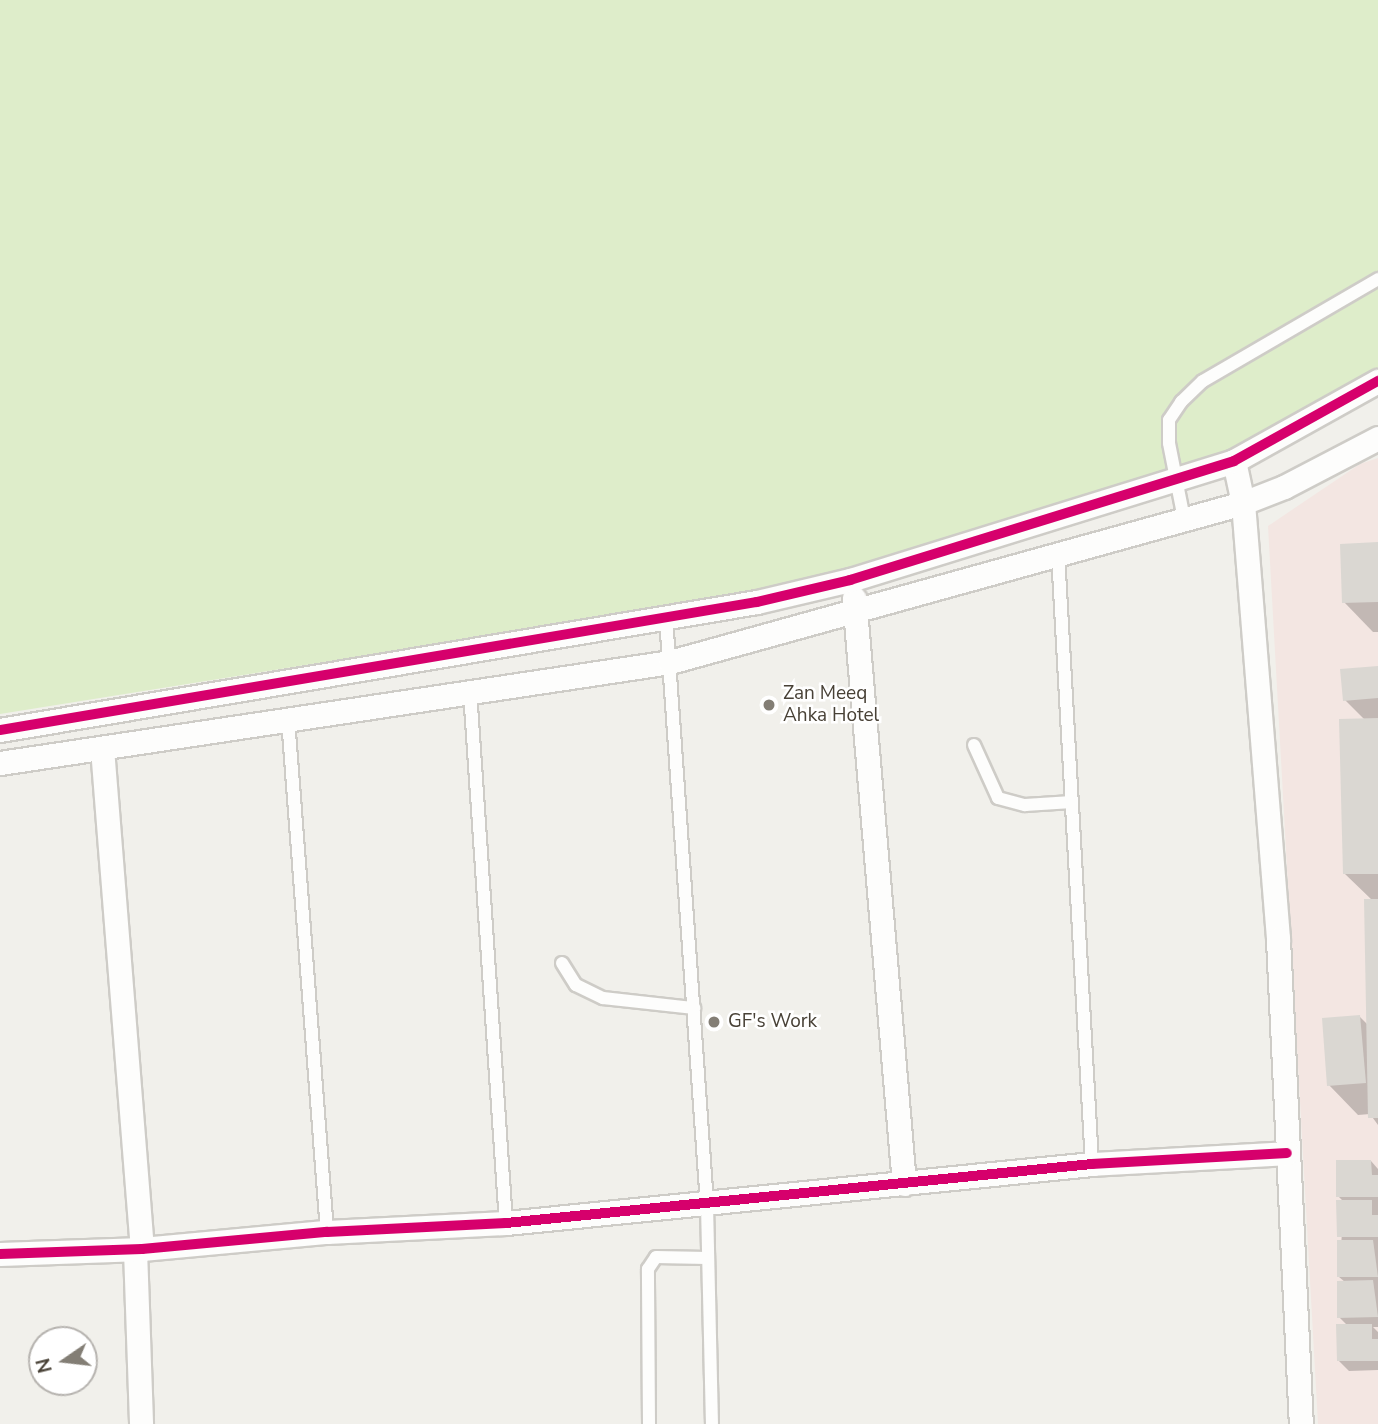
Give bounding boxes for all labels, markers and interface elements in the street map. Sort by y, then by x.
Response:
place label: Zan Meeq Ahka Hotel [783,683,879,727]
marker: Zan Meeq Ahka Hotel [761,697,777,713]
place label: GF's Work [728,1011,817,1033]
marker: GF's Work [706,1014,722,1030]
north arrow [28,1326,98,1396]
text: N [30,1356,59,1376]

